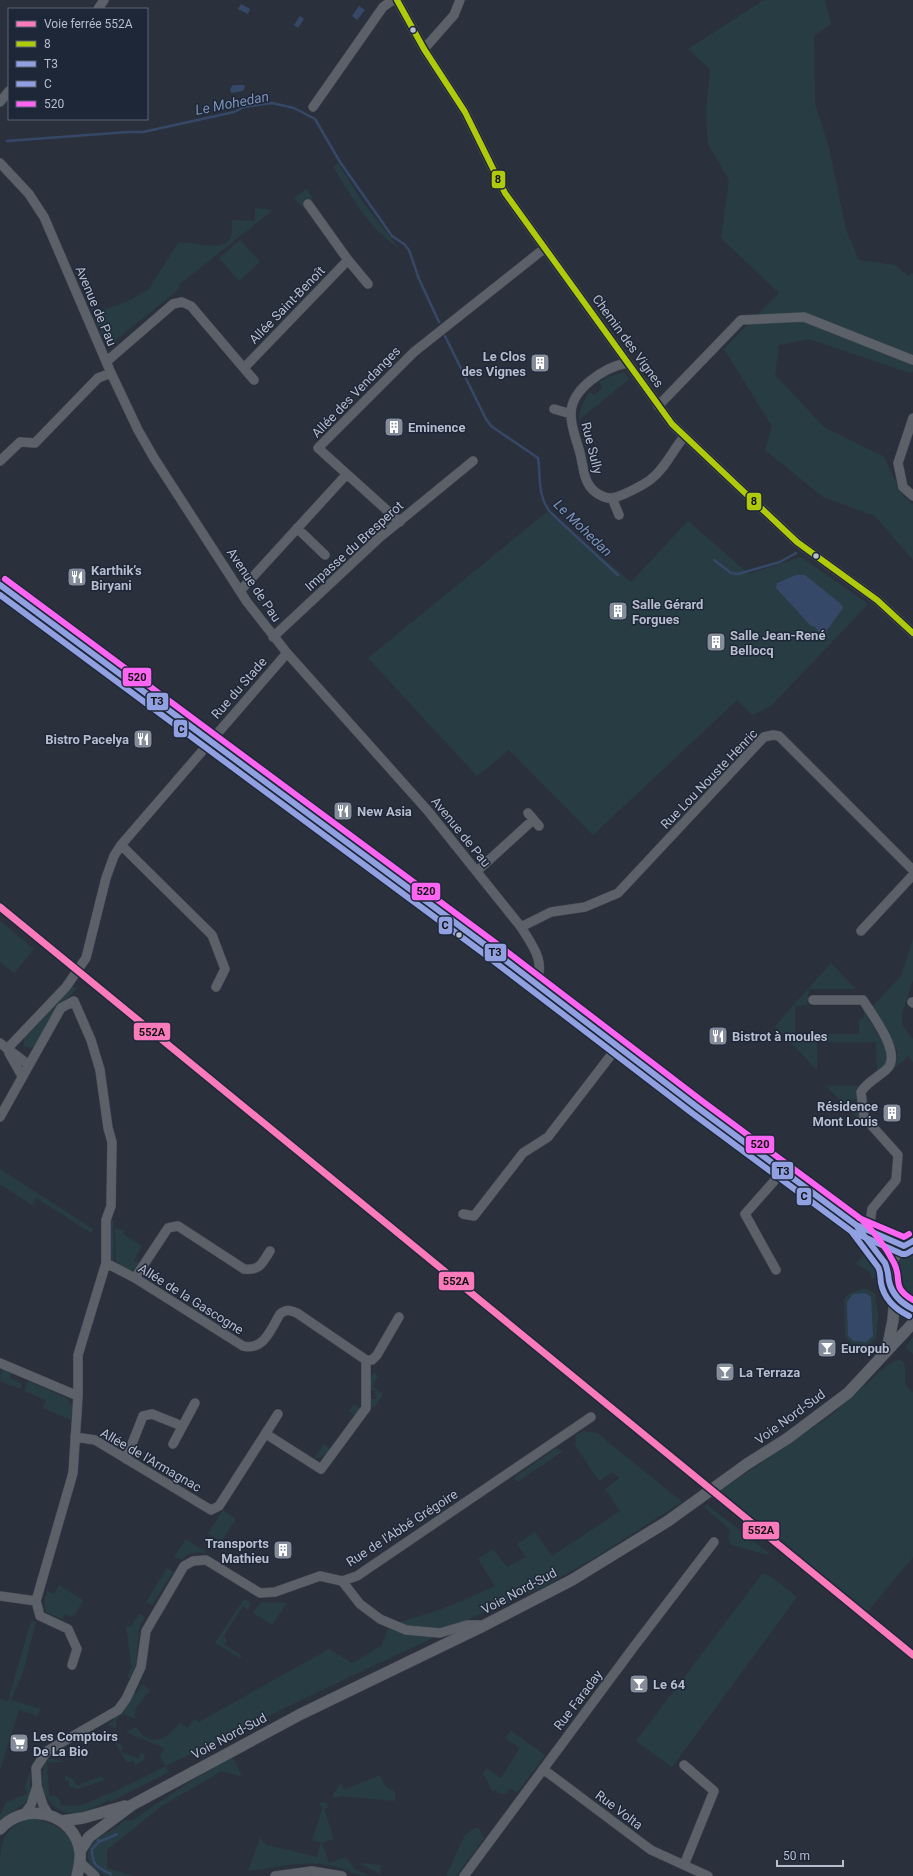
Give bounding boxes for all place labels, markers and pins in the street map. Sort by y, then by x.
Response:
unlabelled marker [408,25,418,35]
place label: Le Clos des Vignes [461,349,526,379]
building icon: Le Clos des Vignes [529,352,551,374]
building icon: Eminence [383,416,405,438]
place label: Eminence [408,420,465,435]
unlabelled marker [811,551,821,561]
place label: Karthik’s Biryani [91,563,142,593]
restaurant icon: Karthik’s Biryani [66,566,88,588]
place label: Salle Gérard Forgues [632,597,703,627]
building icon: Salle Gérard Forgues [607,600,629,622]
place label: Salle Jean-René Bellocq [730,628,825,658]
building icon: Salle Jean-René Bellocq [705,631,727,653]
restaurant icon: Bistro Pacelya [132,728,154,750]
place label: Bistro Pacelya [45,732,129,747]
restaurant icon: New Asia [332,800,354,822]
place label: New Asia [357,804,412,819]
unlabelled marker [454,930,464,940]
restaurant icon: Bistrot à moules [707,1025,729,1047]
place label: Bistrot à moules [732,1029,828,1044]
place label: Résidence Mont Louis [813,1099,878,1129]
building icon: Résidence Mont Louis [881,1102,903,1124]
bar icon: Europub [816,1337,838,1359]
place label: Europub [841,1341,889,1356]
bar icon: La Terraza [714,1361,736,1383]
place label: La Terraza [739,1365,800,1380]
place label: Transports Mathieu [205,1536,269,1566]
building icon: Transports Mathieu [272,1539,294,1561]
bar icon: Le 64 [628,1673,650,1695]
place label: Le 64 [653,1677,686,1692]
place label: Les Comptoirs De La Bio [33,1729,118,1759]
supermarket icon: Les Comptoirs De La Bio [8,1732,30,1754]

